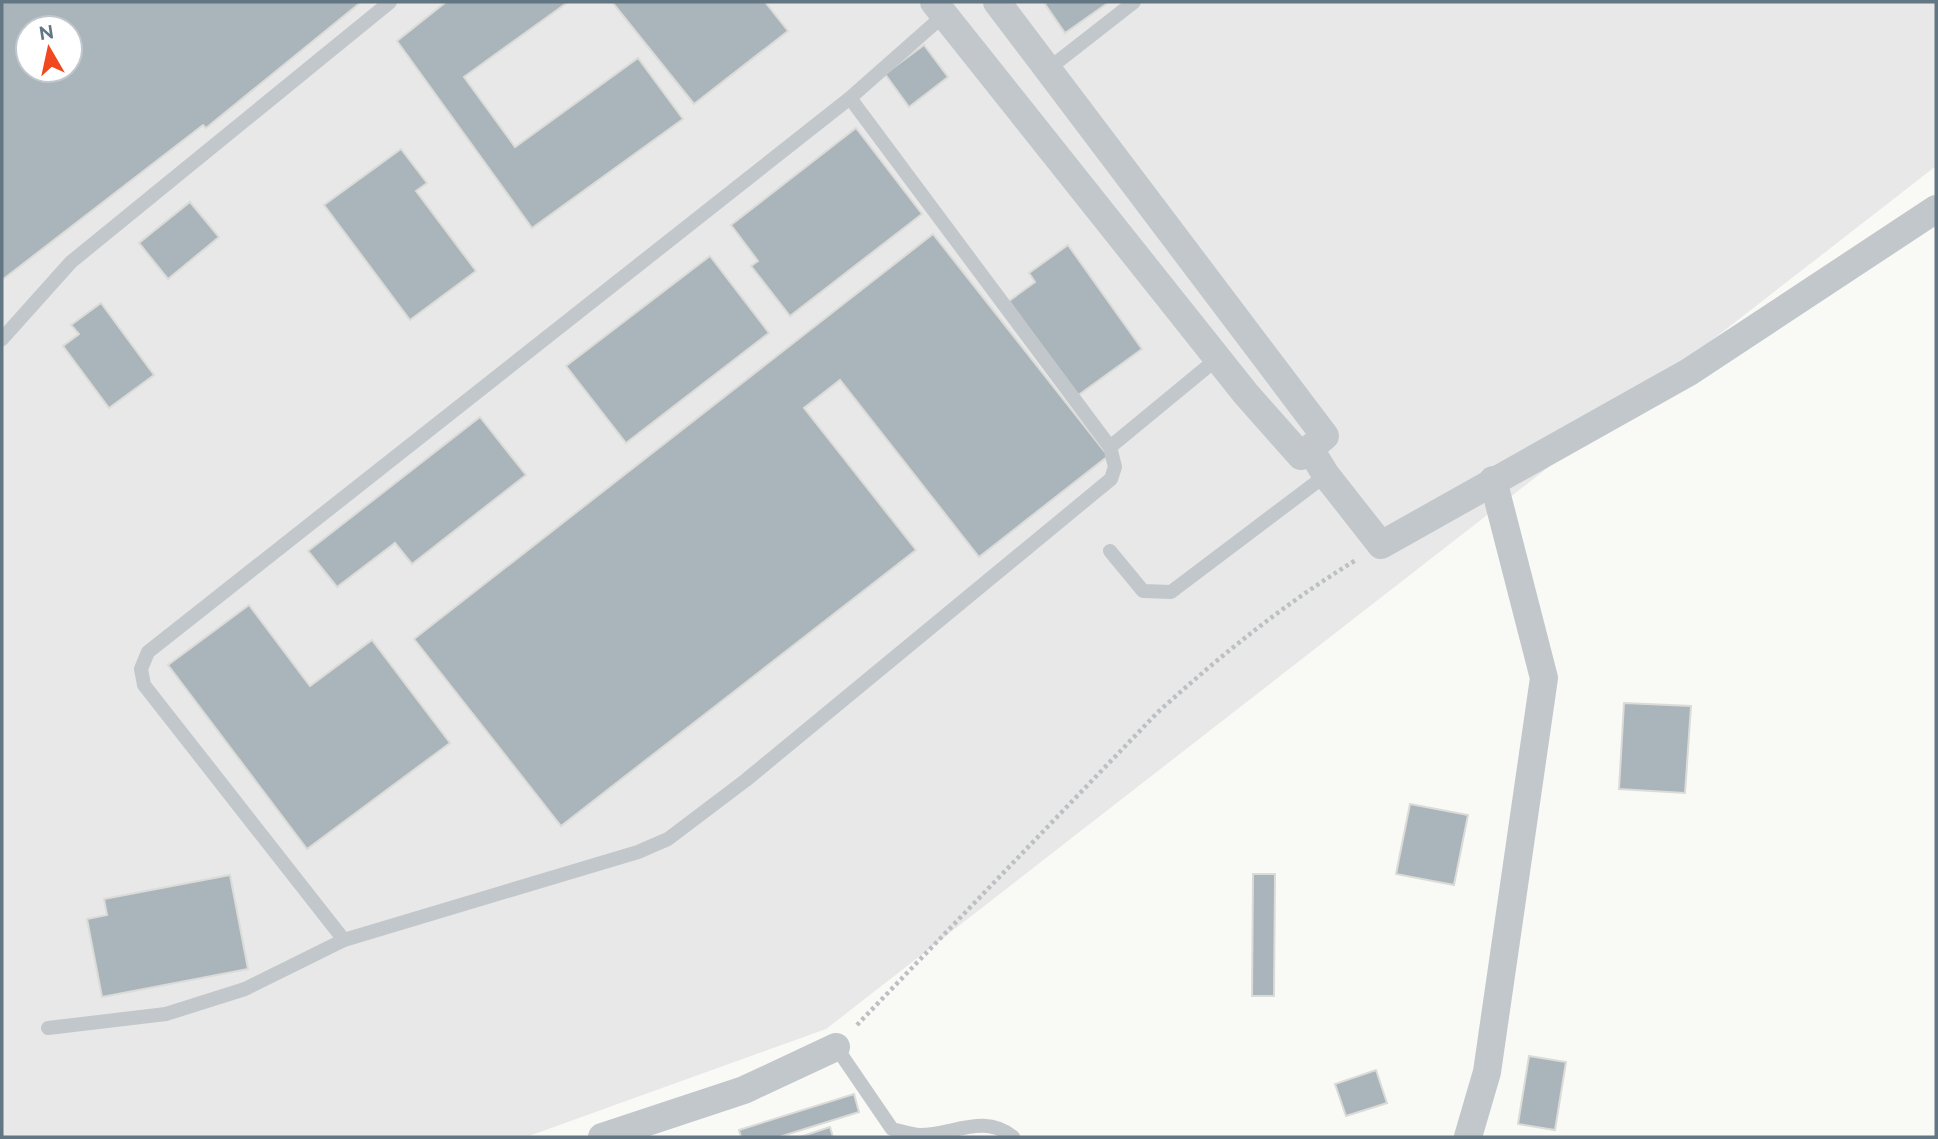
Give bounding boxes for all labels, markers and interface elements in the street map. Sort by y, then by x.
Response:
north arrow [14,14,84,84]
text: N [37,20,55,44]

